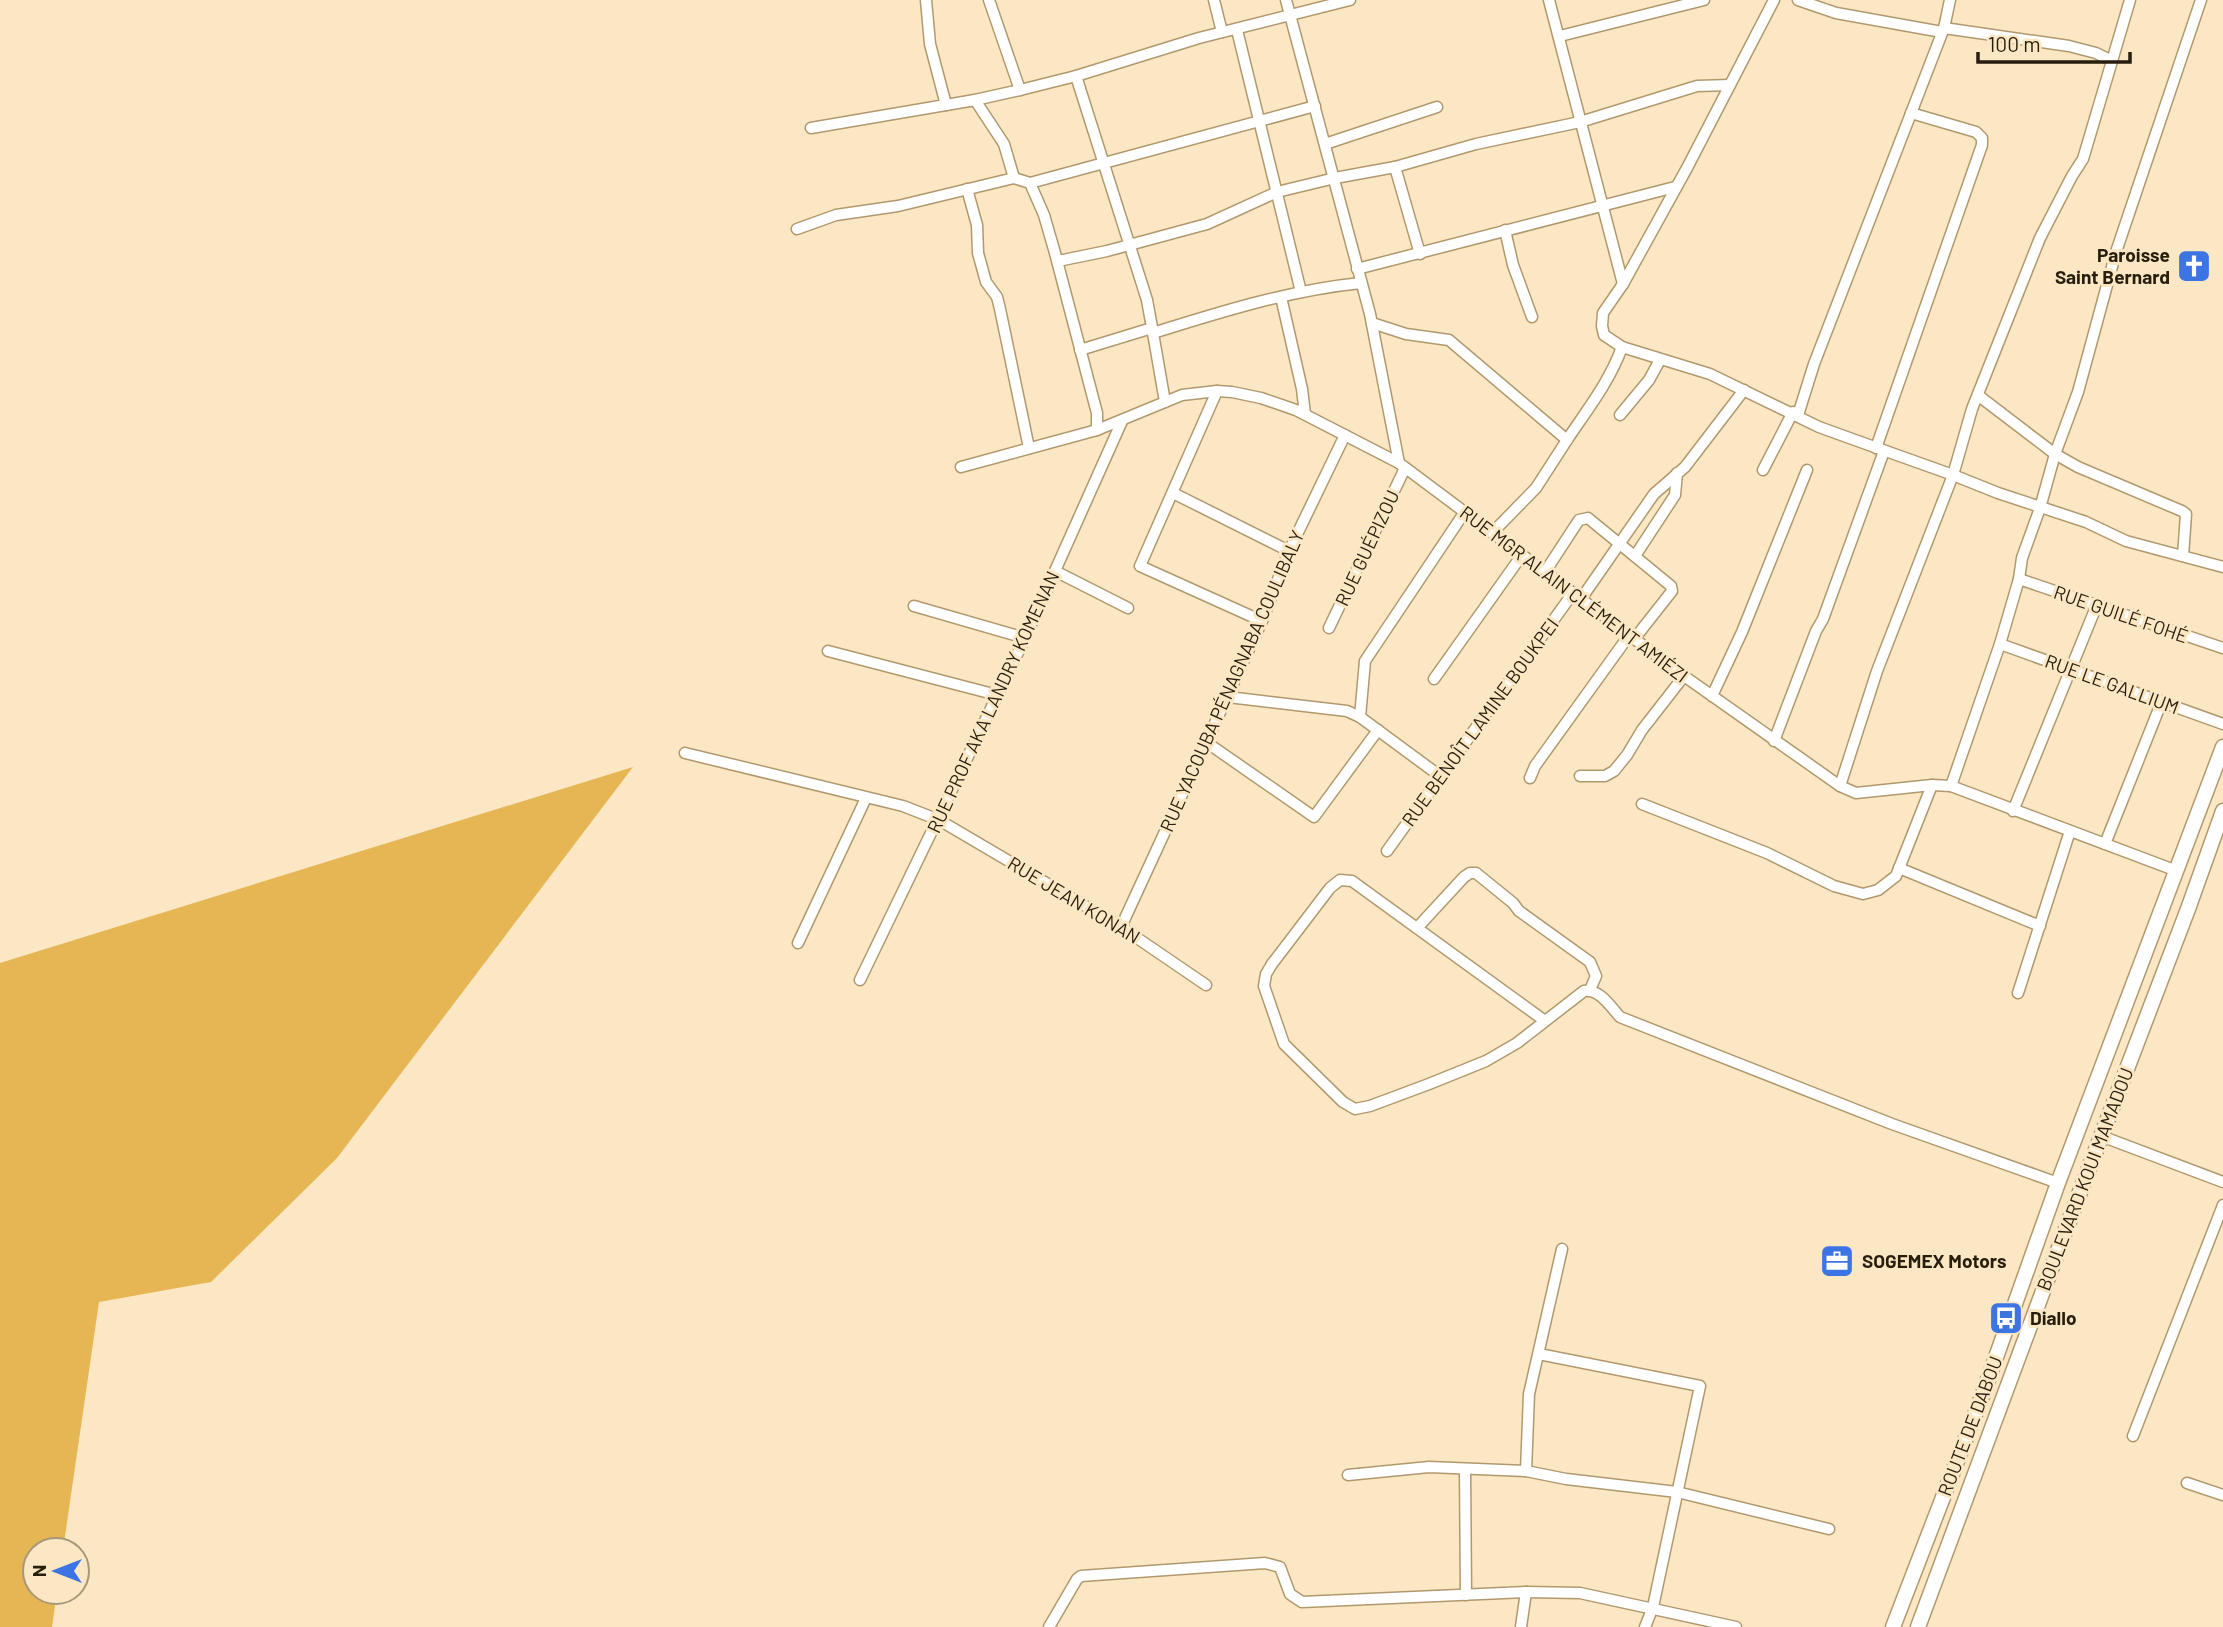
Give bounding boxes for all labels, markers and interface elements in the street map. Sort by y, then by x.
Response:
scale bar [1978,21,2130,65]
text: 100 m [1988,31,2041,56]
place label: Paroisse Saint Bernard [2055,243,2170,288]
church icon: Paroisse Saint Bernard [2175,247,2213,285]
street label: RUE GUÉPIZOU [1330,486,1403,609]
street label: RUE MGR ALAIN CLÉMENT AMIÉZI [1456,500,1693,687]
street label: RUE YACOUBA PÉNAGNABA COULIBALY [1154,526,1309,835]
street label: RUE PROF AKA LANDRY KOMENAN [922,567,1063,836]
street label: RUE GUILÉ FOHÉ [2051,580,2191,647]
street label: RUE BENOÎT LAMINE BOUKPEI [1396,613,1563,830]
street label: RUE LE GALLIUM [2042,649,2182,718]
street label: RUE JEAN KONAN [1004,851,1145,948]
street label: BOULEVARD KOUI MAMADOU [2031,1064,2138,1294]
office icon: SOGEMEX Motors [1818,1242,1856,1280]
place label: SOGEMEX Motors [1862,1249,2007,1272]
bus stop icon: Diallo [1987,1299,2025,1337]
place label: Diallo [2030,1306,2076,1329]
street label: ROUTE DE DABOU [1932,1353,2007,1499]
north arrow [21,1536,91,1606]
text: N [27,1565,50,1577]

